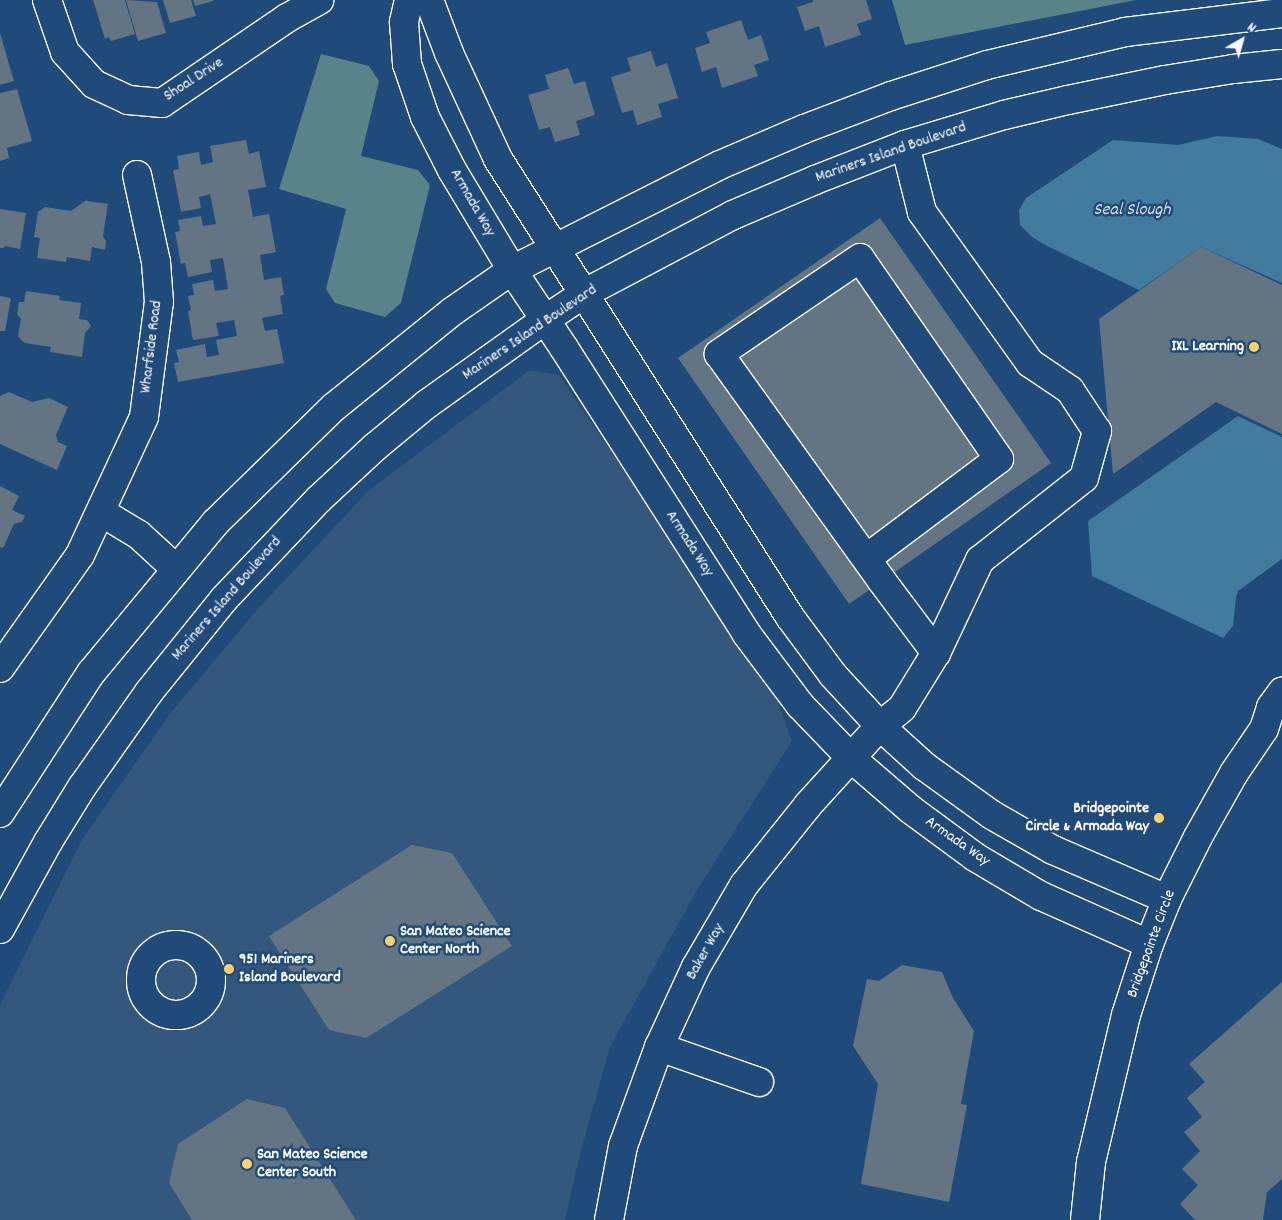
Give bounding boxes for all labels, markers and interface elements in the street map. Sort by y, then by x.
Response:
north arrow [1217,15,1267,65]
text: N [1242,18,1260,38]
street label: Shoal Drive [161,54,227,106]
street label: Mariners Island Boulevard [813,118,969,188]
street label: Armada Way [445,166,499,240]
water label: Seal Slough [1094,200,1170,222]
street label: Mariners Island Boulevard [459,281,601,385]
street label: Wharfside Road [137,299,167,395]
place label: IXL Learning [1171,337,1244,357]
marker: IXL Learning [1248,341,1260,353]
street label: Armada Way [661,507,717,581]
street label: Mariners Island Boulevard [168,533,286,665]
place label: Bridgepointe Circle & Armada Way [1026,799,1149,837]
marker: Bridgepointe Circle & Armada Way [1153,812,1165,824]
street label: Armada Way [921,813,993,871]
street label: Bridgepointe Circle [1124,887,1180,1001]
street label: Baker Way [683,920,729,984]
place label: San Mateo Science Center North [400,922,511,960]
marker: San Mateo Science Center North [384,935,396,947]
place label: 951 Mariners Island Boulevard [239,950,341,988]
marker: 951 Mariners Island Boulevard [223,963,235,975]
place label: San Mateo Science Center South [257,1145,368,1183]
marker: San Mateo Science Center South [241,1158,253,1170]

